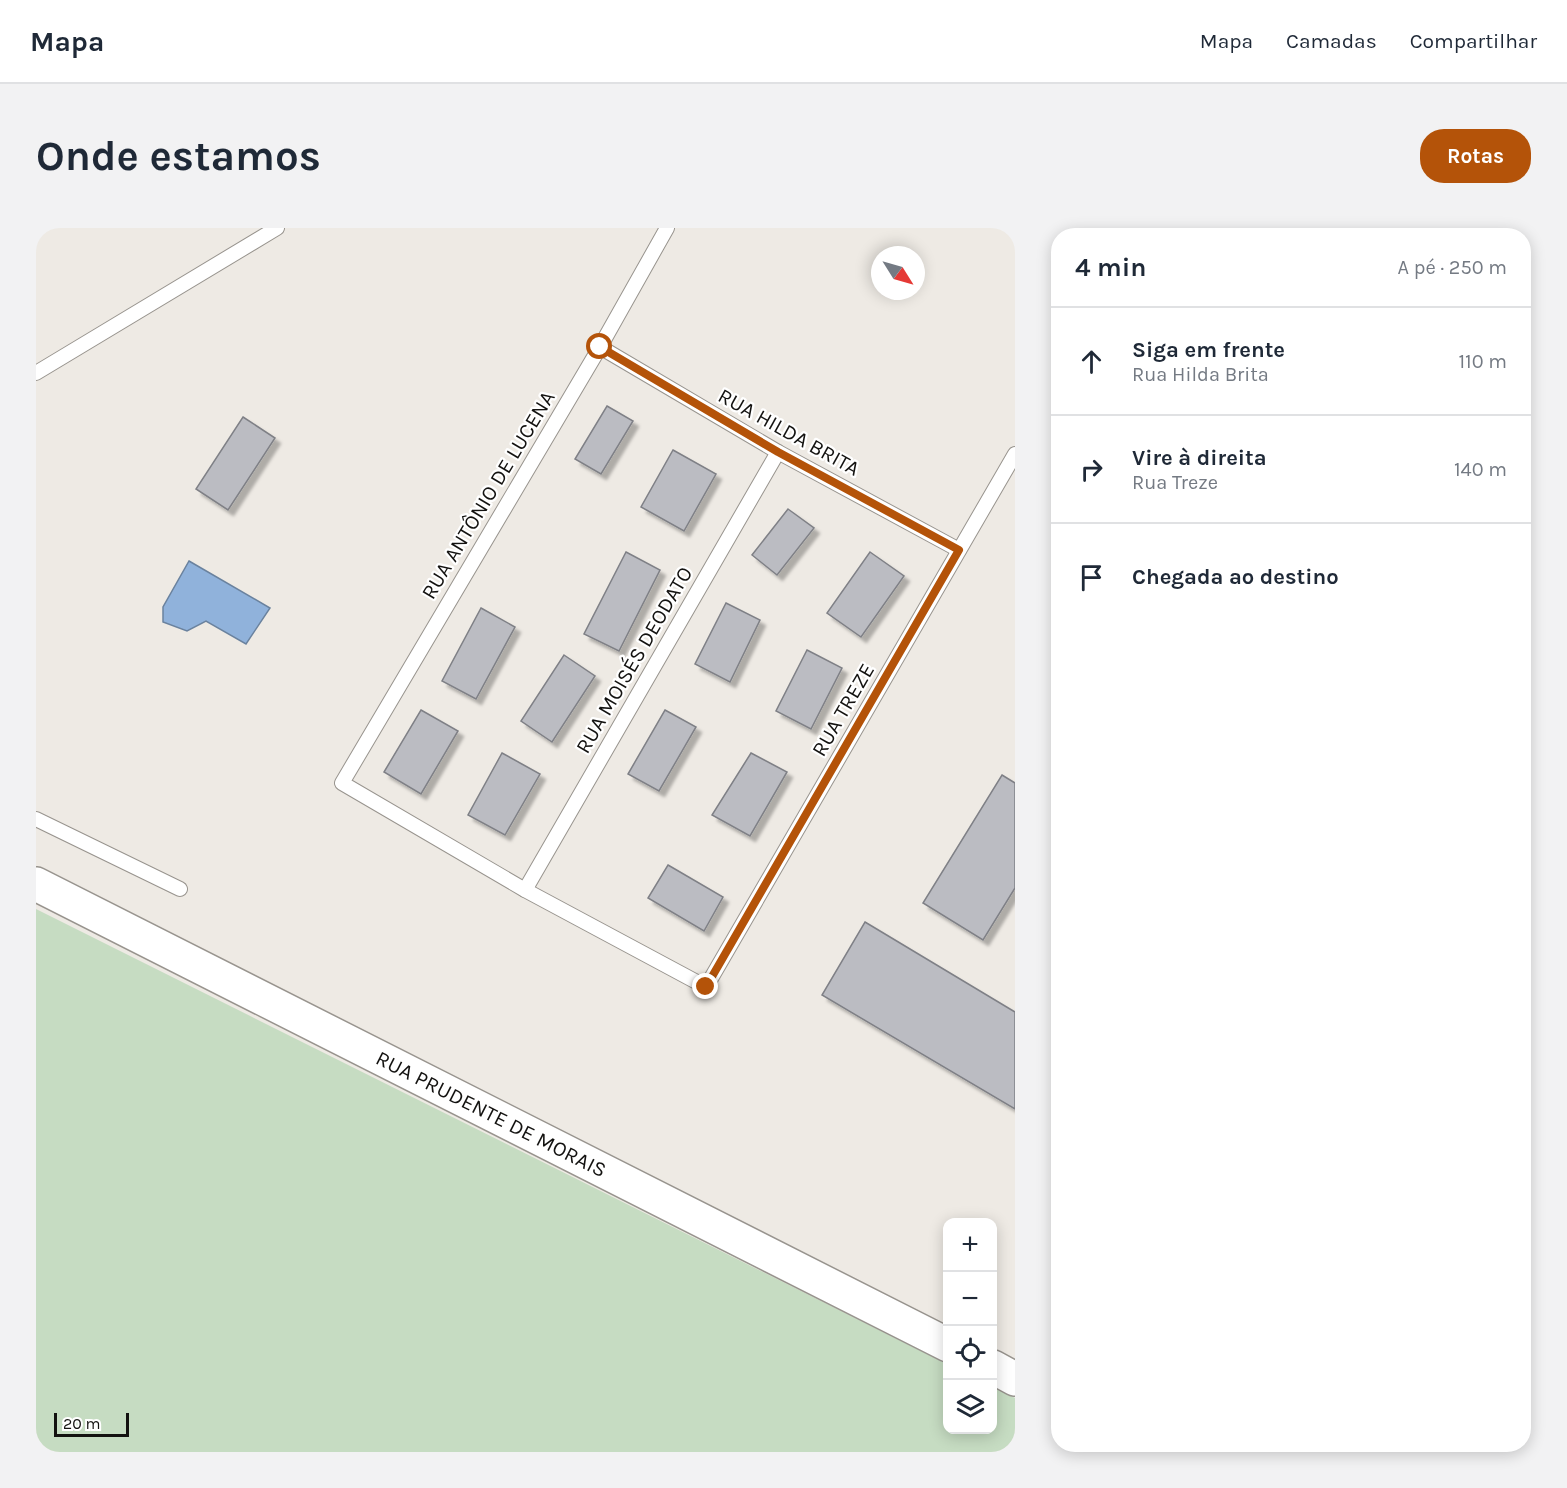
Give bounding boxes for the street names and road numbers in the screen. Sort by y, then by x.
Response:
street label: RUA HILDA BRITA [714,383,864,481]
street label: RUA ANTÔNIO DE LUCENA [416,387,560,603]
street label: RUA MOISÉS DEODATO [571,562,697,758]
street label: RUA TREZE [807,659,879,761]
street label: RUA PRUDENTE DE MORAIS [372,1046,610,1182]

